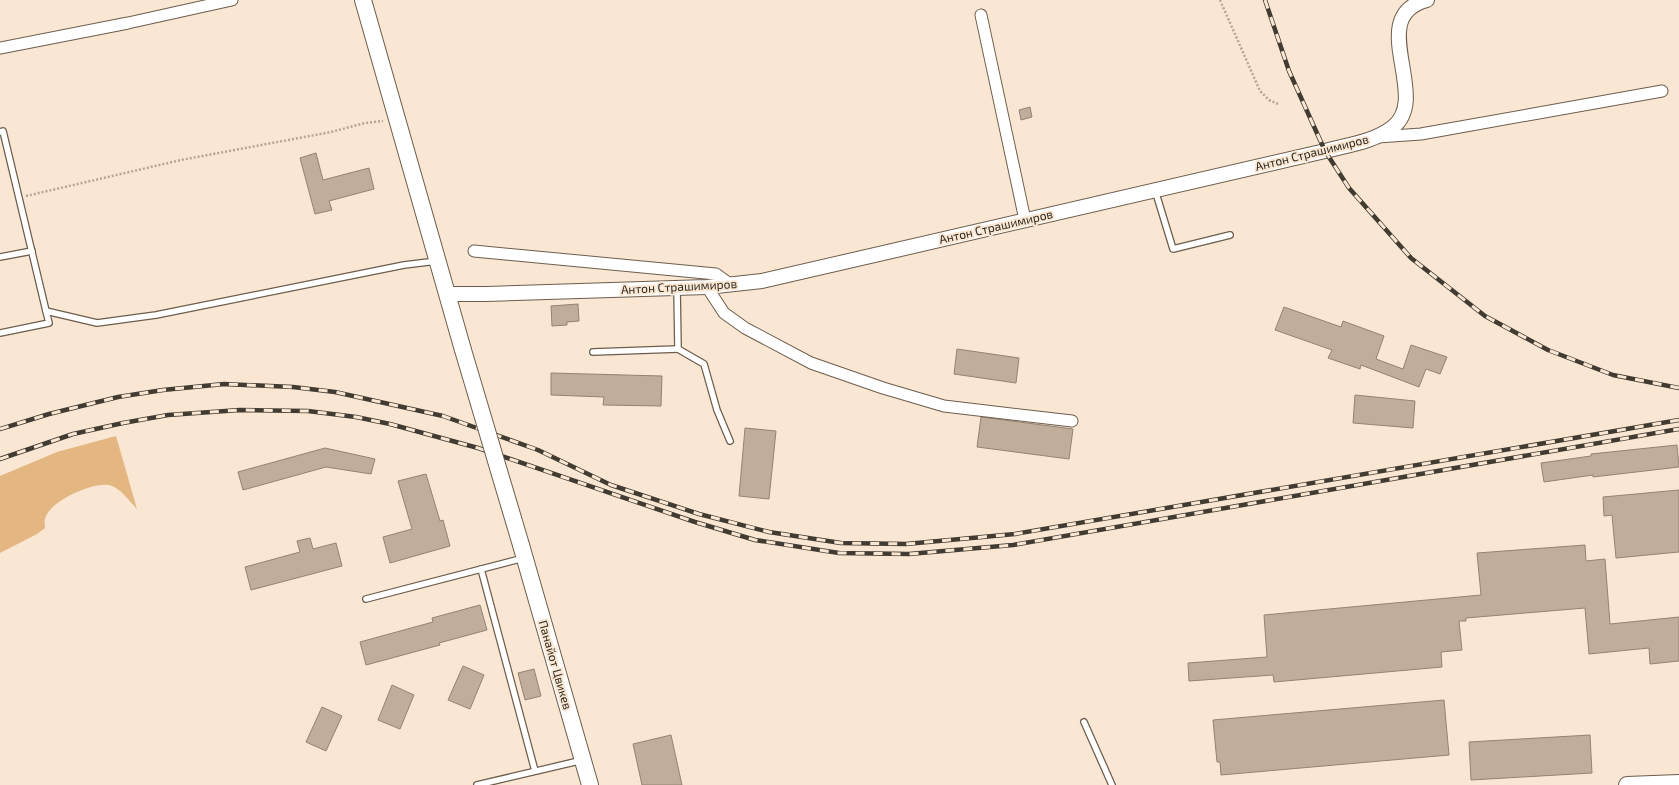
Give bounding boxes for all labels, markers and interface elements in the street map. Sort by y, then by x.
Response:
street label: Антон Страшимиров [1254,131,1370,173]
street label: Антон Страшимиров [938,206,1054,246]
street label: Антон Страшимиров [620,276,737,296]
street label: Панайот Цвикев [537,619,575,711]

